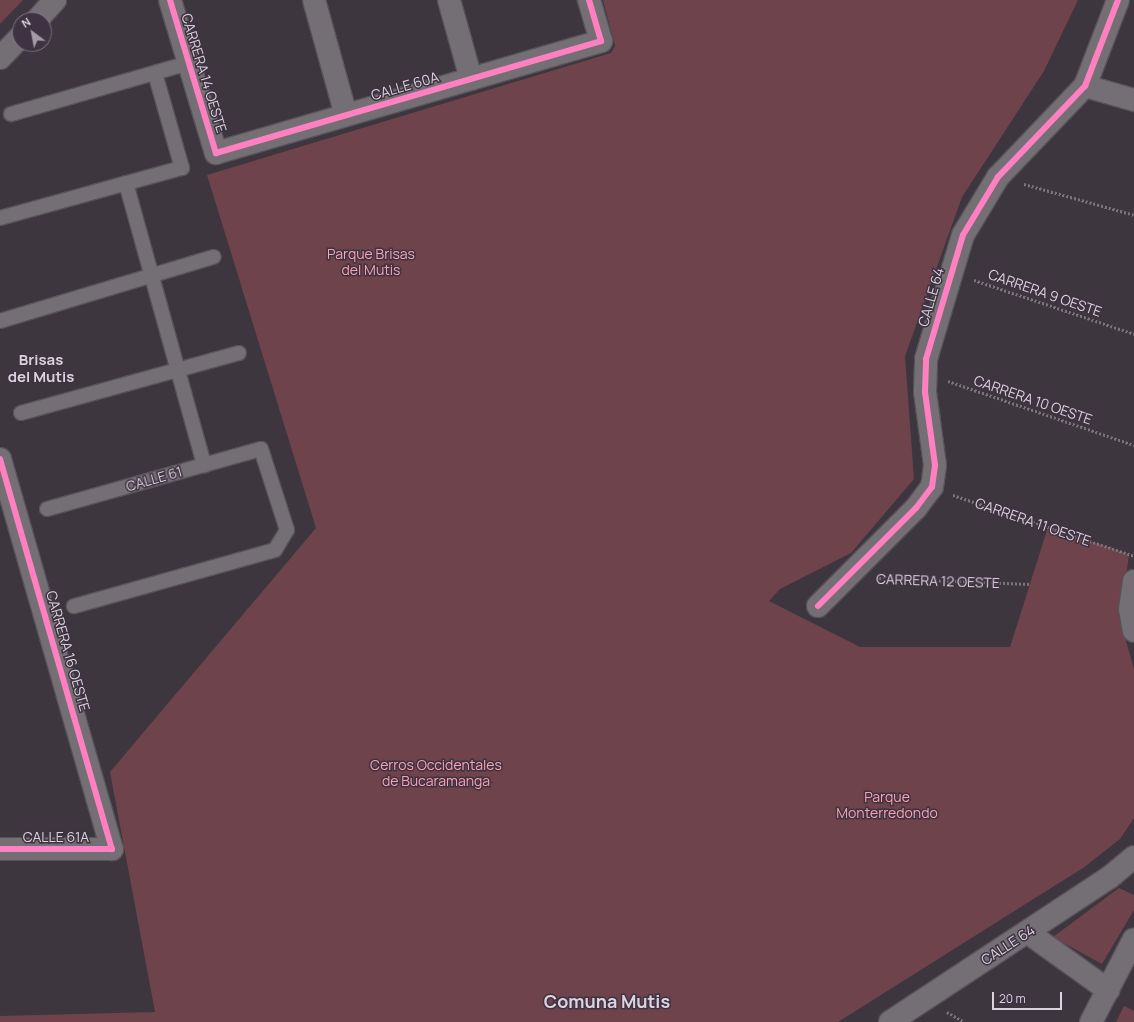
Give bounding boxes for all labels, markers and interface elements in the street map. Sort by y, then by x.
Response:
street label: CARRERA 14 OESTE [178,11,230,135]
north arrow [12,12,52,52]
text: N [19,14,33,31]
street label: CALLE 60A [369,68,441,104]
park label: Parque Brisas del Mutis [327,246,415,278]
street label: CALLE 64 [915,266,947,328]
street label: CARRERA 9 OESTE [986,266,1104,320]
district label: Brisas del Mutis [8,350,74,385]
street label: CARRERA 10 OESTE [972,372,1094,428]
street label: CALLE 61 [124,463,184,495]
street label: CARRERA 11 OESTE [973,494,1093,550]
street label: CARRERA 12 OESTE [876,570,1000,592]
street label: CARRERA 16 OESTE [43,589,93,713]
park label: Cerros Occidentales de Bucaramanga [370,757,502,790]
park label: Parque Monterredondo [836,789,938,822]
street label: CALLE 61A [23,829,89,845]
street label: CALLE 64 [978,921,1038,969]
scale bar [994,984,1064,1010]
district label: Comuna Mutis [544,990,670,1012]
text: 20 m [999,990,1026,1007]

